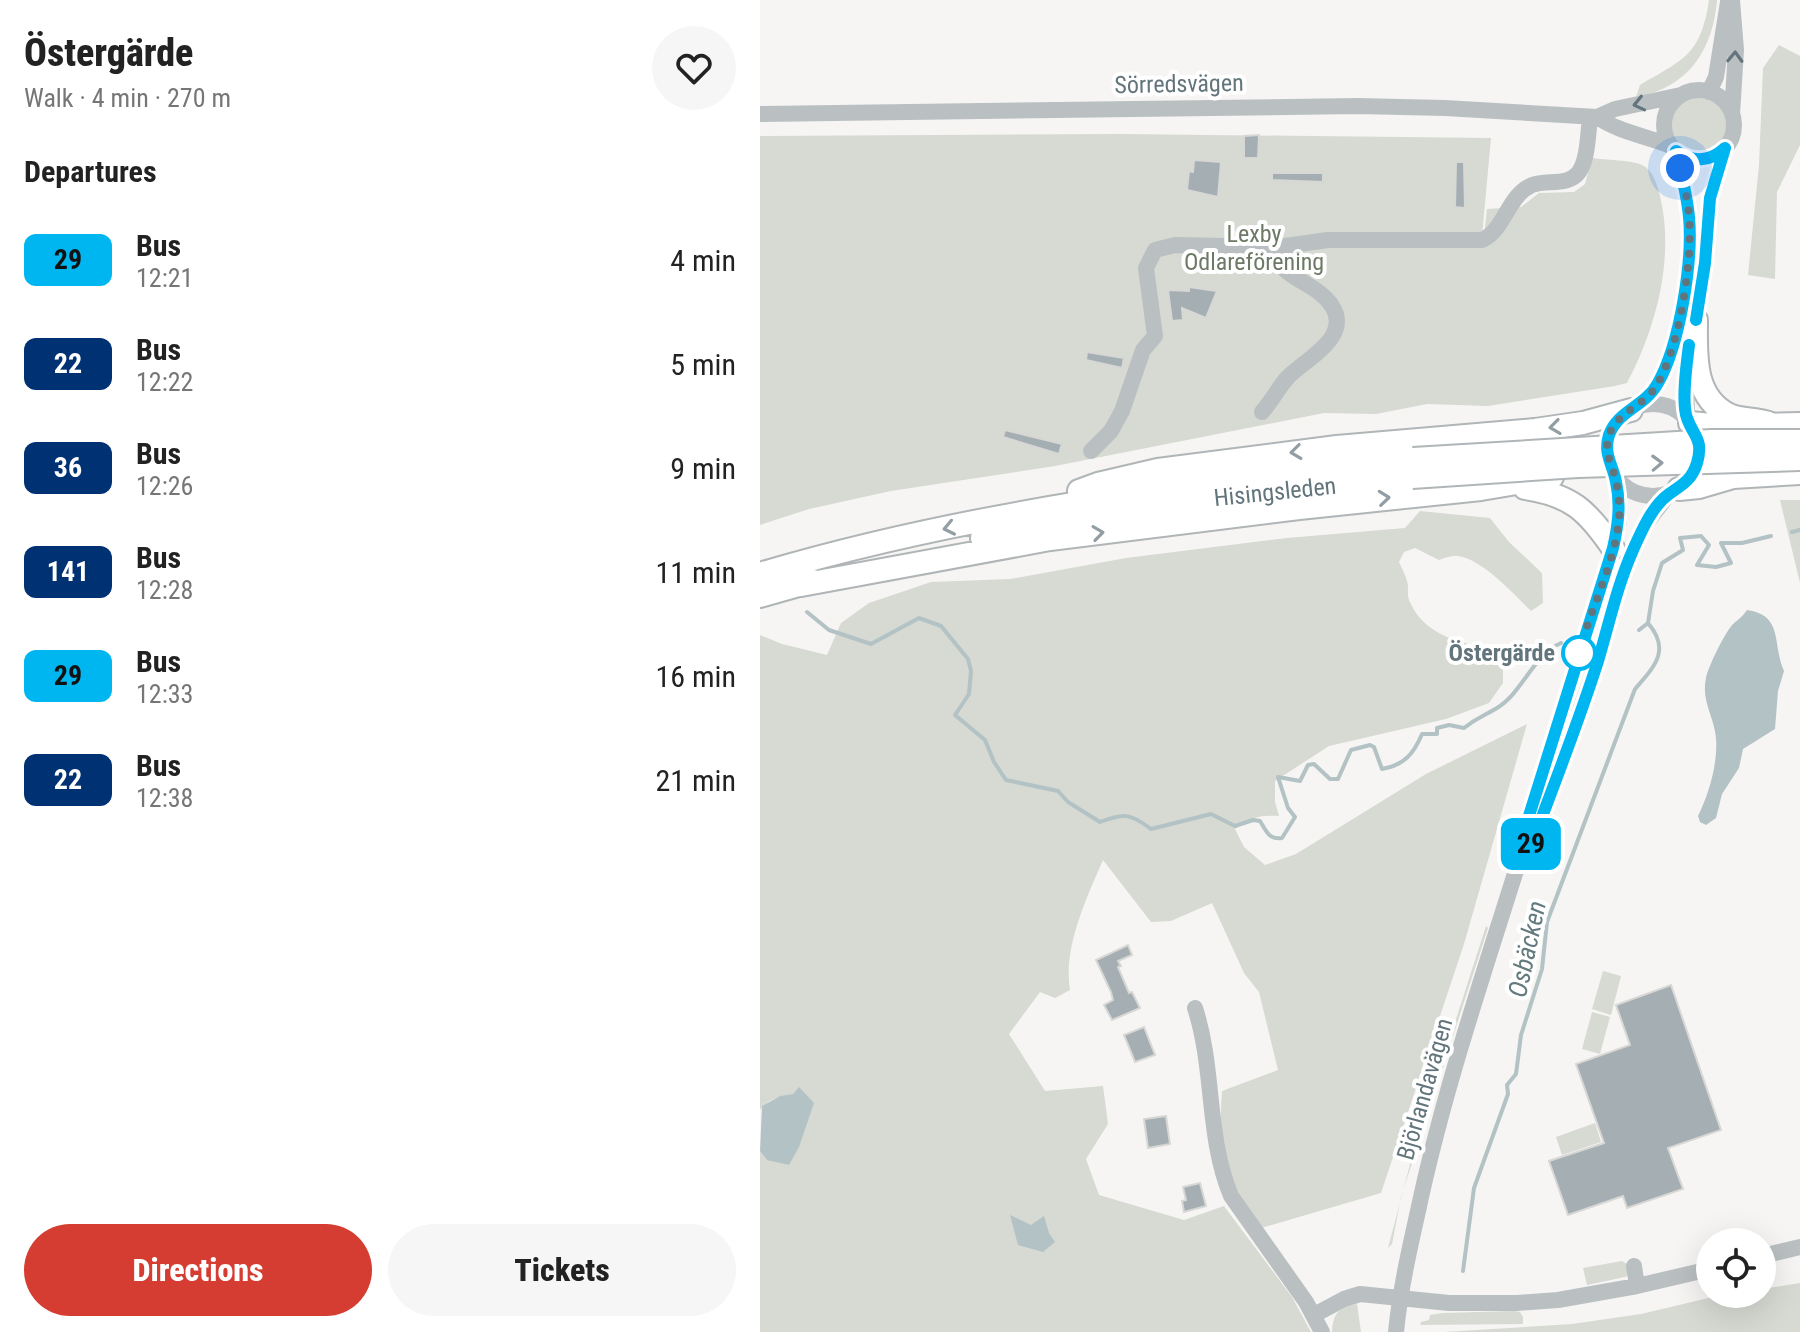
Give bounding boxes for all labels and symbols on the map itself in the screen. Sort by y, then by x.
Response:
one-way arrow [1727,50,1744,63]
street label: Sörredsvägen [1114,69,1244,99]
one-way arrow [1632,95,1646,112]
your location [1660,148,1700,188]
park label: Lexby Odlareförening [1184,220,1324,276]
one-way arrow [1548,418,1561,435]
one-way arrow [1289,443,1303,460]
one-way arrow [1651,454,1664,471]
street label: Hisingsleden [1212,472,1338,512]
one-way arrow [1378,490,1391,507]
one-way arrow [942,519,956,536]
one-way arrow [1092,525,1105,542]
marker: Östergärde [1562,636,1596,670]
place label: Östergärde [1449,639,1555,667]
line badge: 29 [1495,818,1567,870]
water label: Osbäcken [1502,898,1552,1000]
street label: Björlandavägen [1391,1015,1459,1163]

